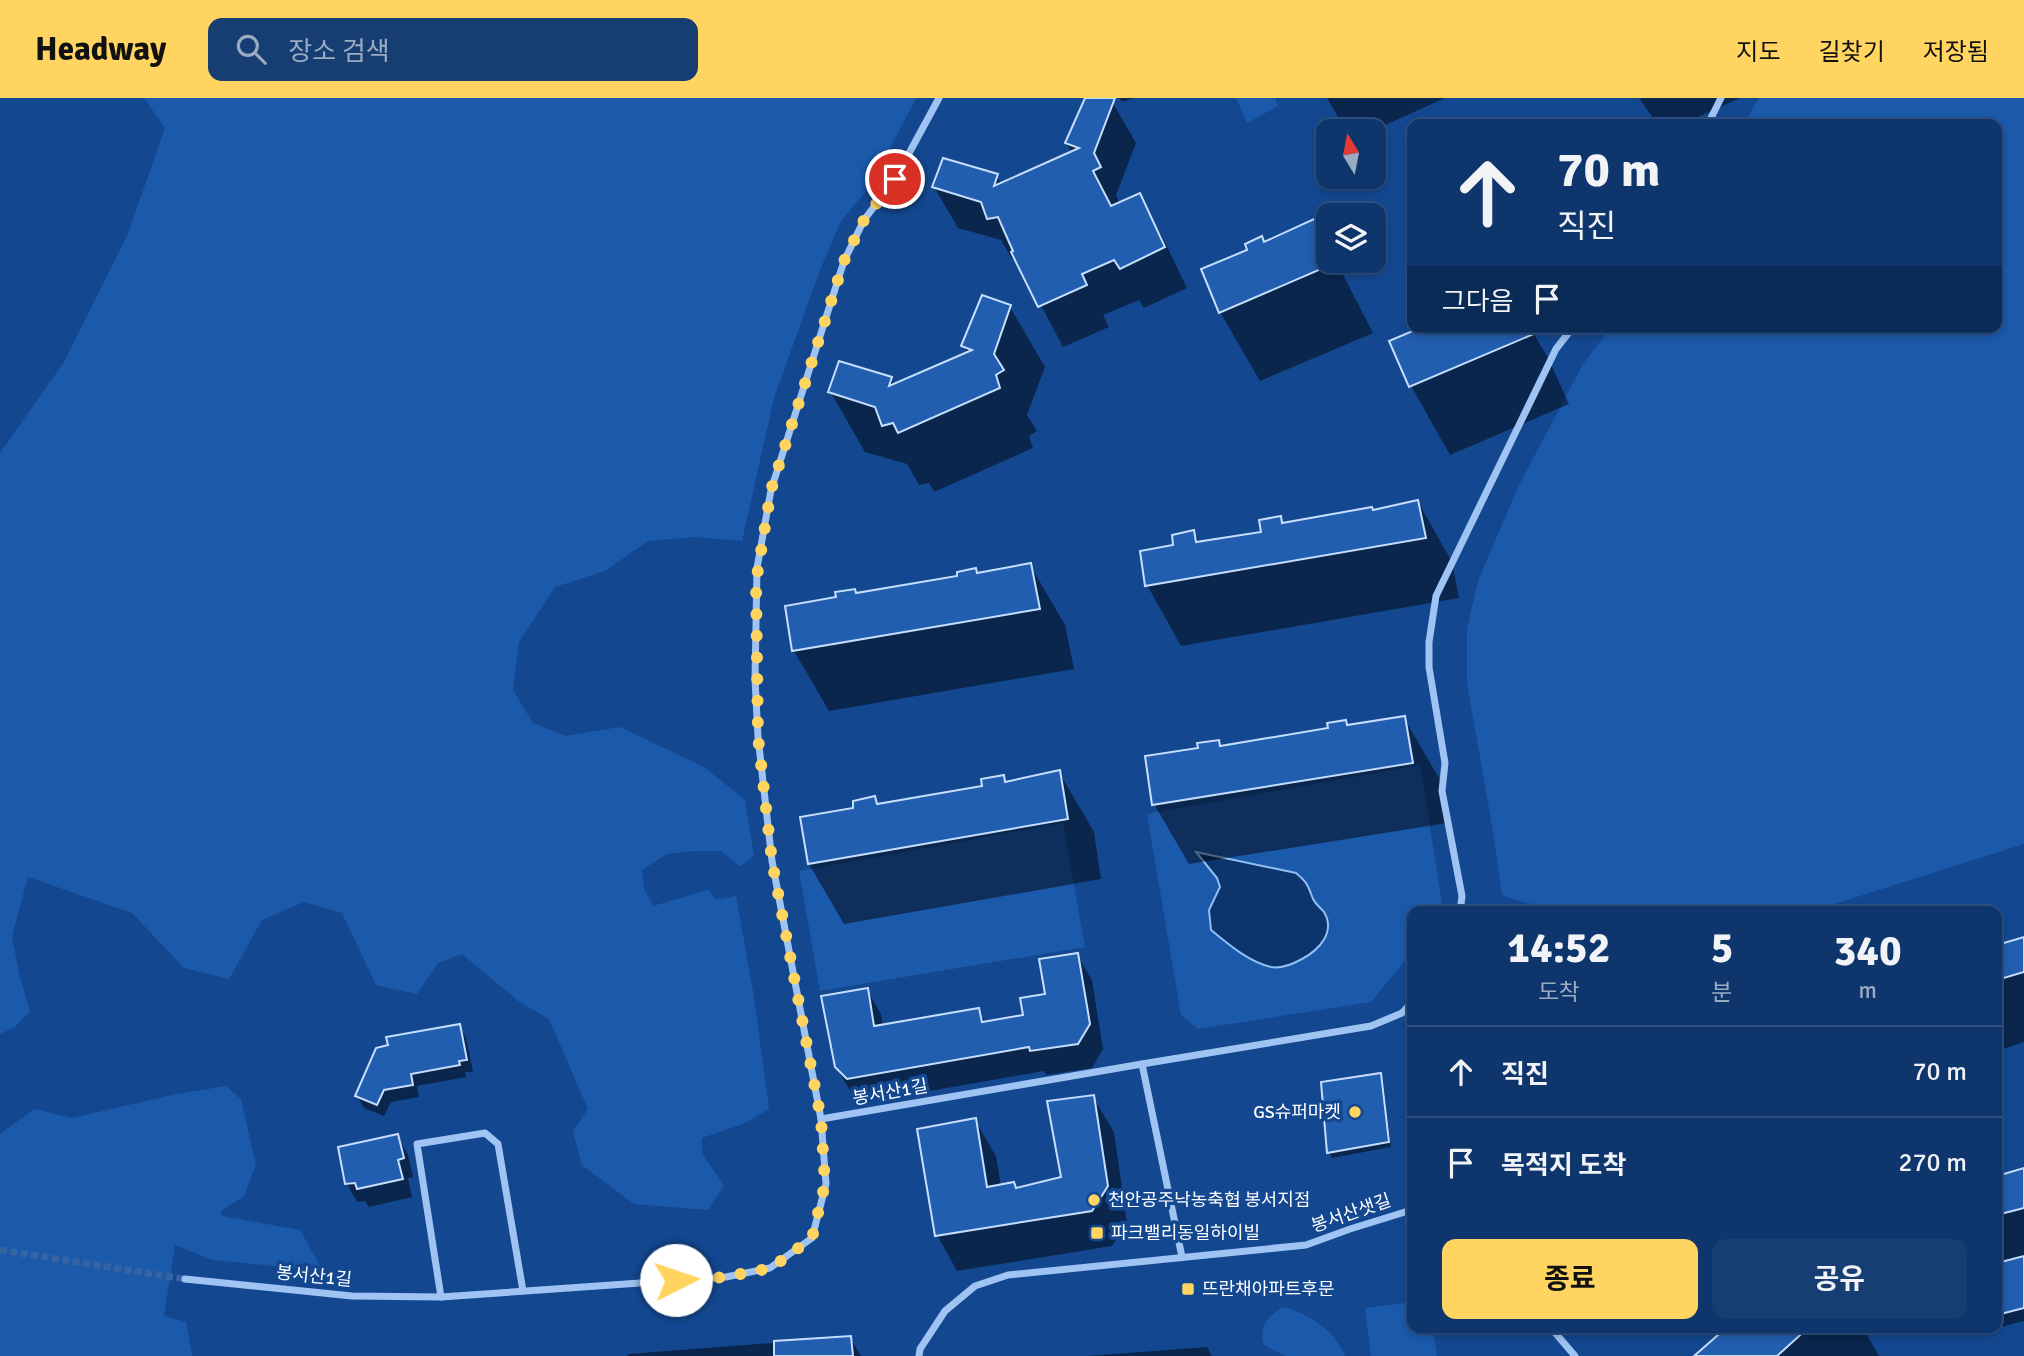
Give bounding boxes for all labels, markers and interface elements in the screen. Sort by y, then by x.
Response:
search box [208,18,698,81]
text: Headway [35,29,166,70]
icon: search [232,30,270,68]
text: 장소 검색 [288,36,390,68]
text: 지도 [1736,37,1781,67]
text: 길찾기 [1819,37,1885,67]
text: 저장됨 [1923,37,1989,67]
north arrow [1316,119,1386,189]
map controls [1316,119,1386,273]
text: 70 m [1557,140,1660,200]
icon: ahead [1442,147,1533,238]
pin [865,149,925,209]
icon: arrive [876,160,914,198]
button: layers [1316,203,1386,273]
text: 직진 [1557,207,1616,246]
icon: arrive [1528,280,1566,318]
text: 그다음 [1442,286,1514,318]
text: 14:52 [1507,923,1610,974]
text: 5 [1711,923,1733,974]
text: 340 [1834,926,1902,977]
text: m [1858,976,1877,1005]
text: 도착 [1538,978,1580,1007]
text: 분 [1711,978,1733,1007]
icon: ahead [1442,1053,1480,1091]
text: 70 m [1912,1056,1967,1088]
text: 직진 [1501,1059,1549,1091]
street label: 봉서산1길 [851,1075,929,1109]
place label: GS슈퍼마켓 [1253,1101,1341,1123]
marker: GS슈퍼마켓 [1347,1104,1363,1120]
icon: arrive [1442,1144,1480,1182]
text: 270 m [1898,1147,1967,1179]
text: 목적지 도착 [1501,1150,1626,1182]
place label: 천안공주낙농축협 봉서지점 [1108,1189,1311,1211]
street label: 봉서산샛길 [1308,1189,1394,1237]
marker: 천안공주낙농축협 봉서지점 [1086,1192,1102,1208]
place label: 파크밸리동일하이빌 [1111,1222,1260,1244]
marker: 파크밸리동일하이빌 [1089,1225,1105,1241]
button: 종료 [1442,1239,1698,1319]
button: 공유 [1712,1239,1967,1319]
position arrow [639,1243,713,1317]
street label: 봉서산1길 [275,1261,353,1291]
place label: 뜨란채아파트후문 [1202,1278,1334,1300]
marker: 뜨란채아파트후문 [1180,1281,1196,1297]

